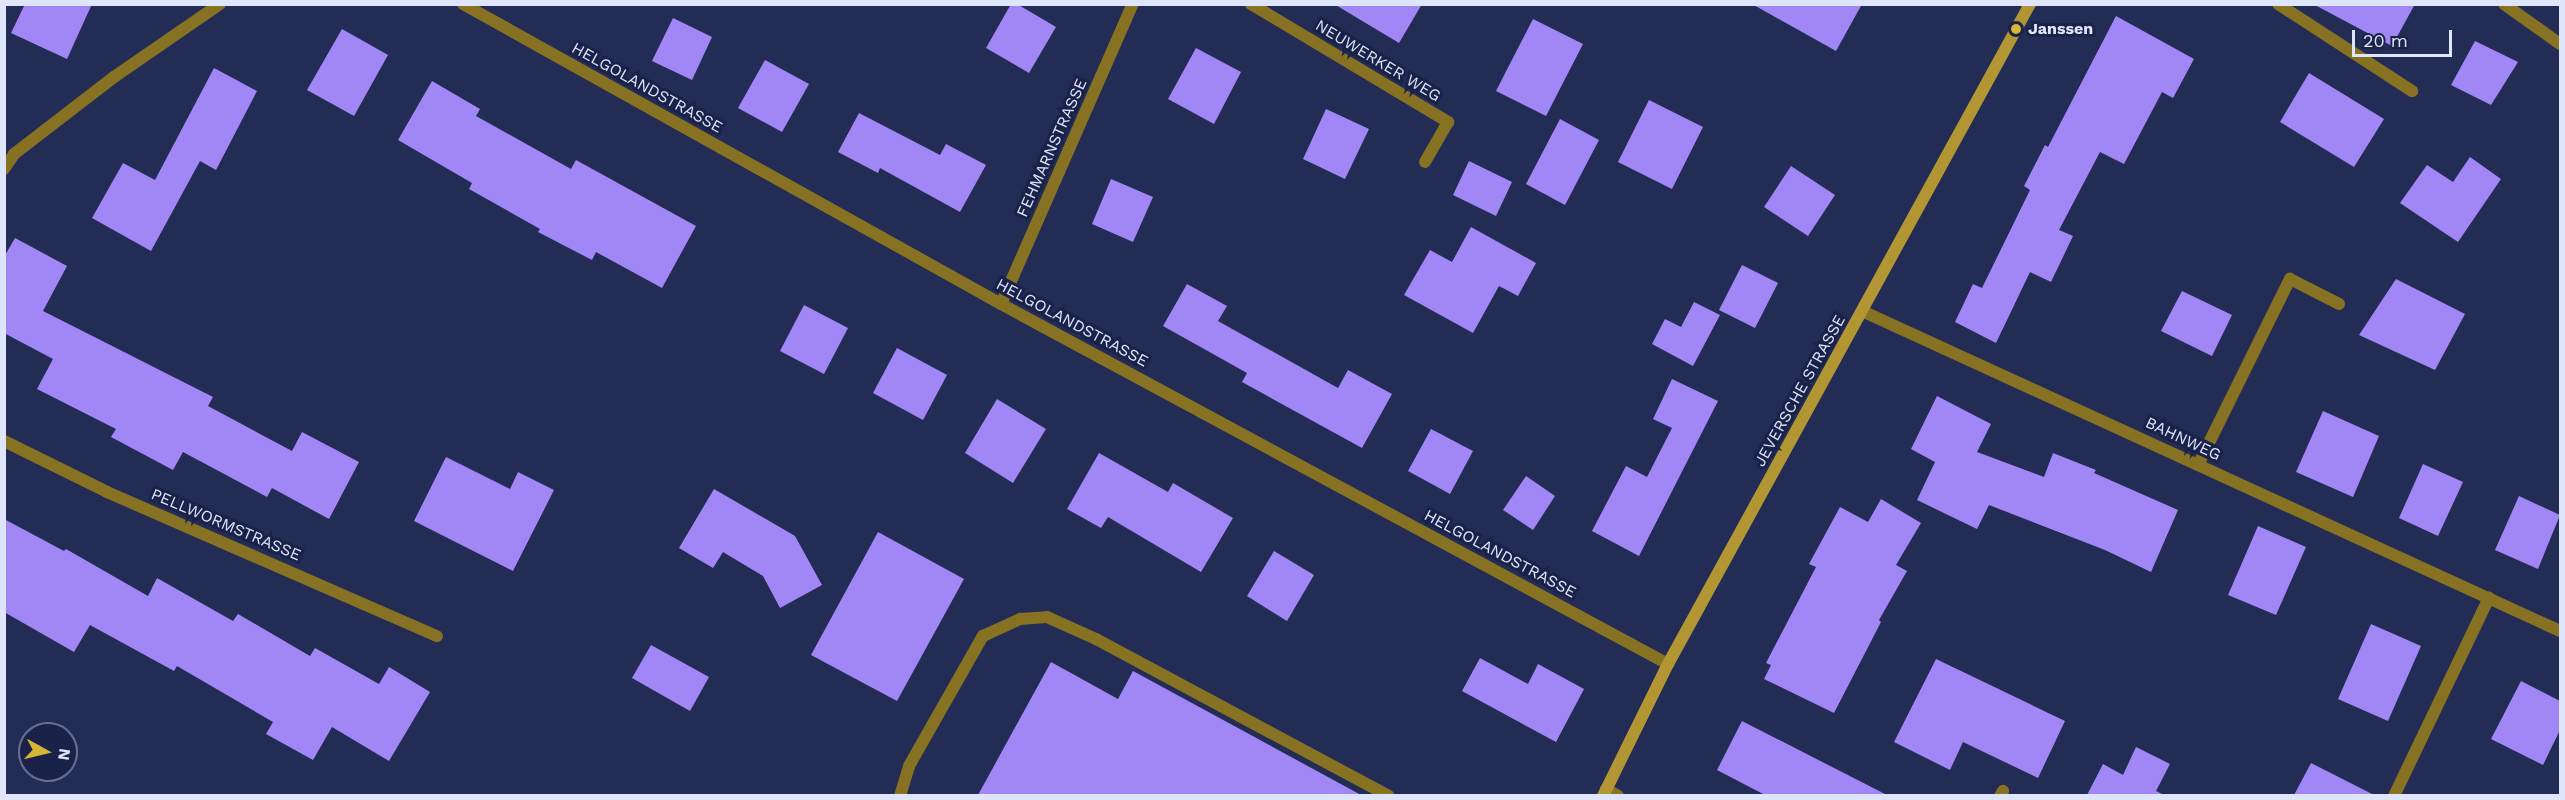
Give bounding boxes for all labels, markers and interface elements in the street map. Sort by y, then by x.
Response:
street label: NEUWERKER WEG [1312,16,1444,106]
scale bar [2355,18,2456,56]
place label: Janssen [2028,19,2093,39]
marker: Janssen [2009,22,2023,36]
text: 20 m [2363,30,2408,51]
street label: HELGOLANDSTRASSE [568,39,726,137]
street label: FEHMARNSTRASSE [1013,76,1091,220]
street label: HELGOLANDSTRASSE [993,275,1151,371]
street label: JEVERSCHE STRASSE [1750,312,1850,470]
street label: BAHNWEG [2142,413,2224,465]
street label: PELLWORMSTRASSE [148,485,304,565]
street label: HELGOLANDSTRASSE [1421,506,1579,602]
north arrow [18,722,78,782]
text: N [54,747,75,761]

